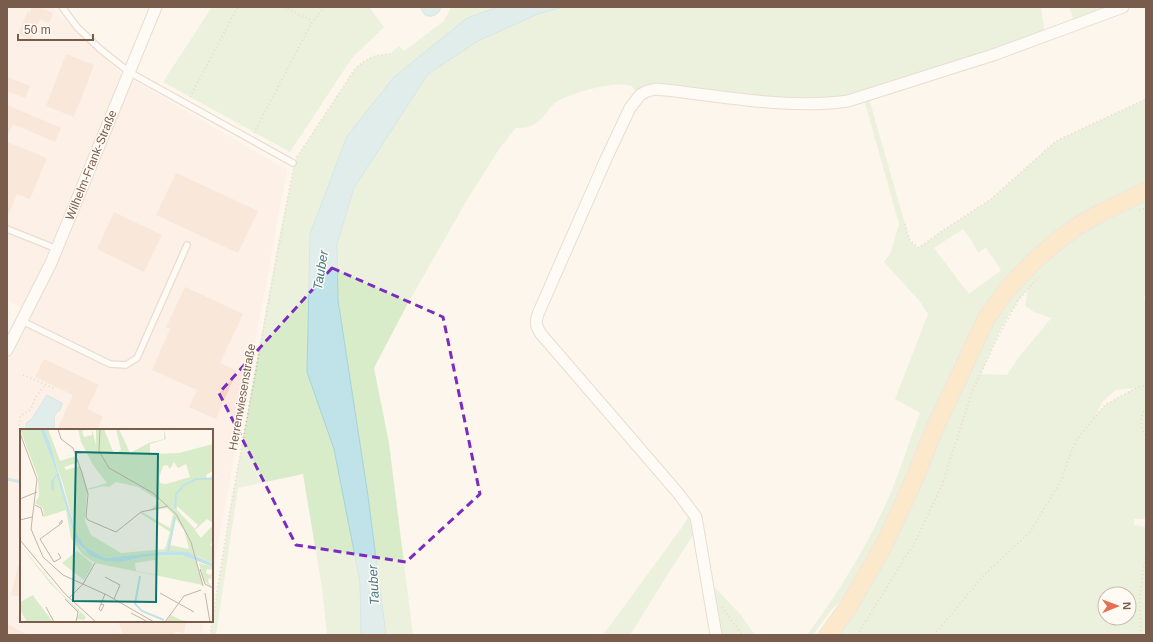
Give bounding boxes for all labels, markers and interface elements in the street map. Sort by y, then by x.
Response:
scale bar [18,16,93,42]
text: 50 m [24,23,51,37]
street label: Wilhelm-Frank-Straße [63,108,120,222]
water label: Tauber [310,248,331,291]
street label: Herrenwiesenstraße [226,342,258,451]
inset map [20,429,213,622]
water label: Tauber [365,564,382,605]
north arrow [1097,586,1137,626]
text: N [1121,602,1133,610]

